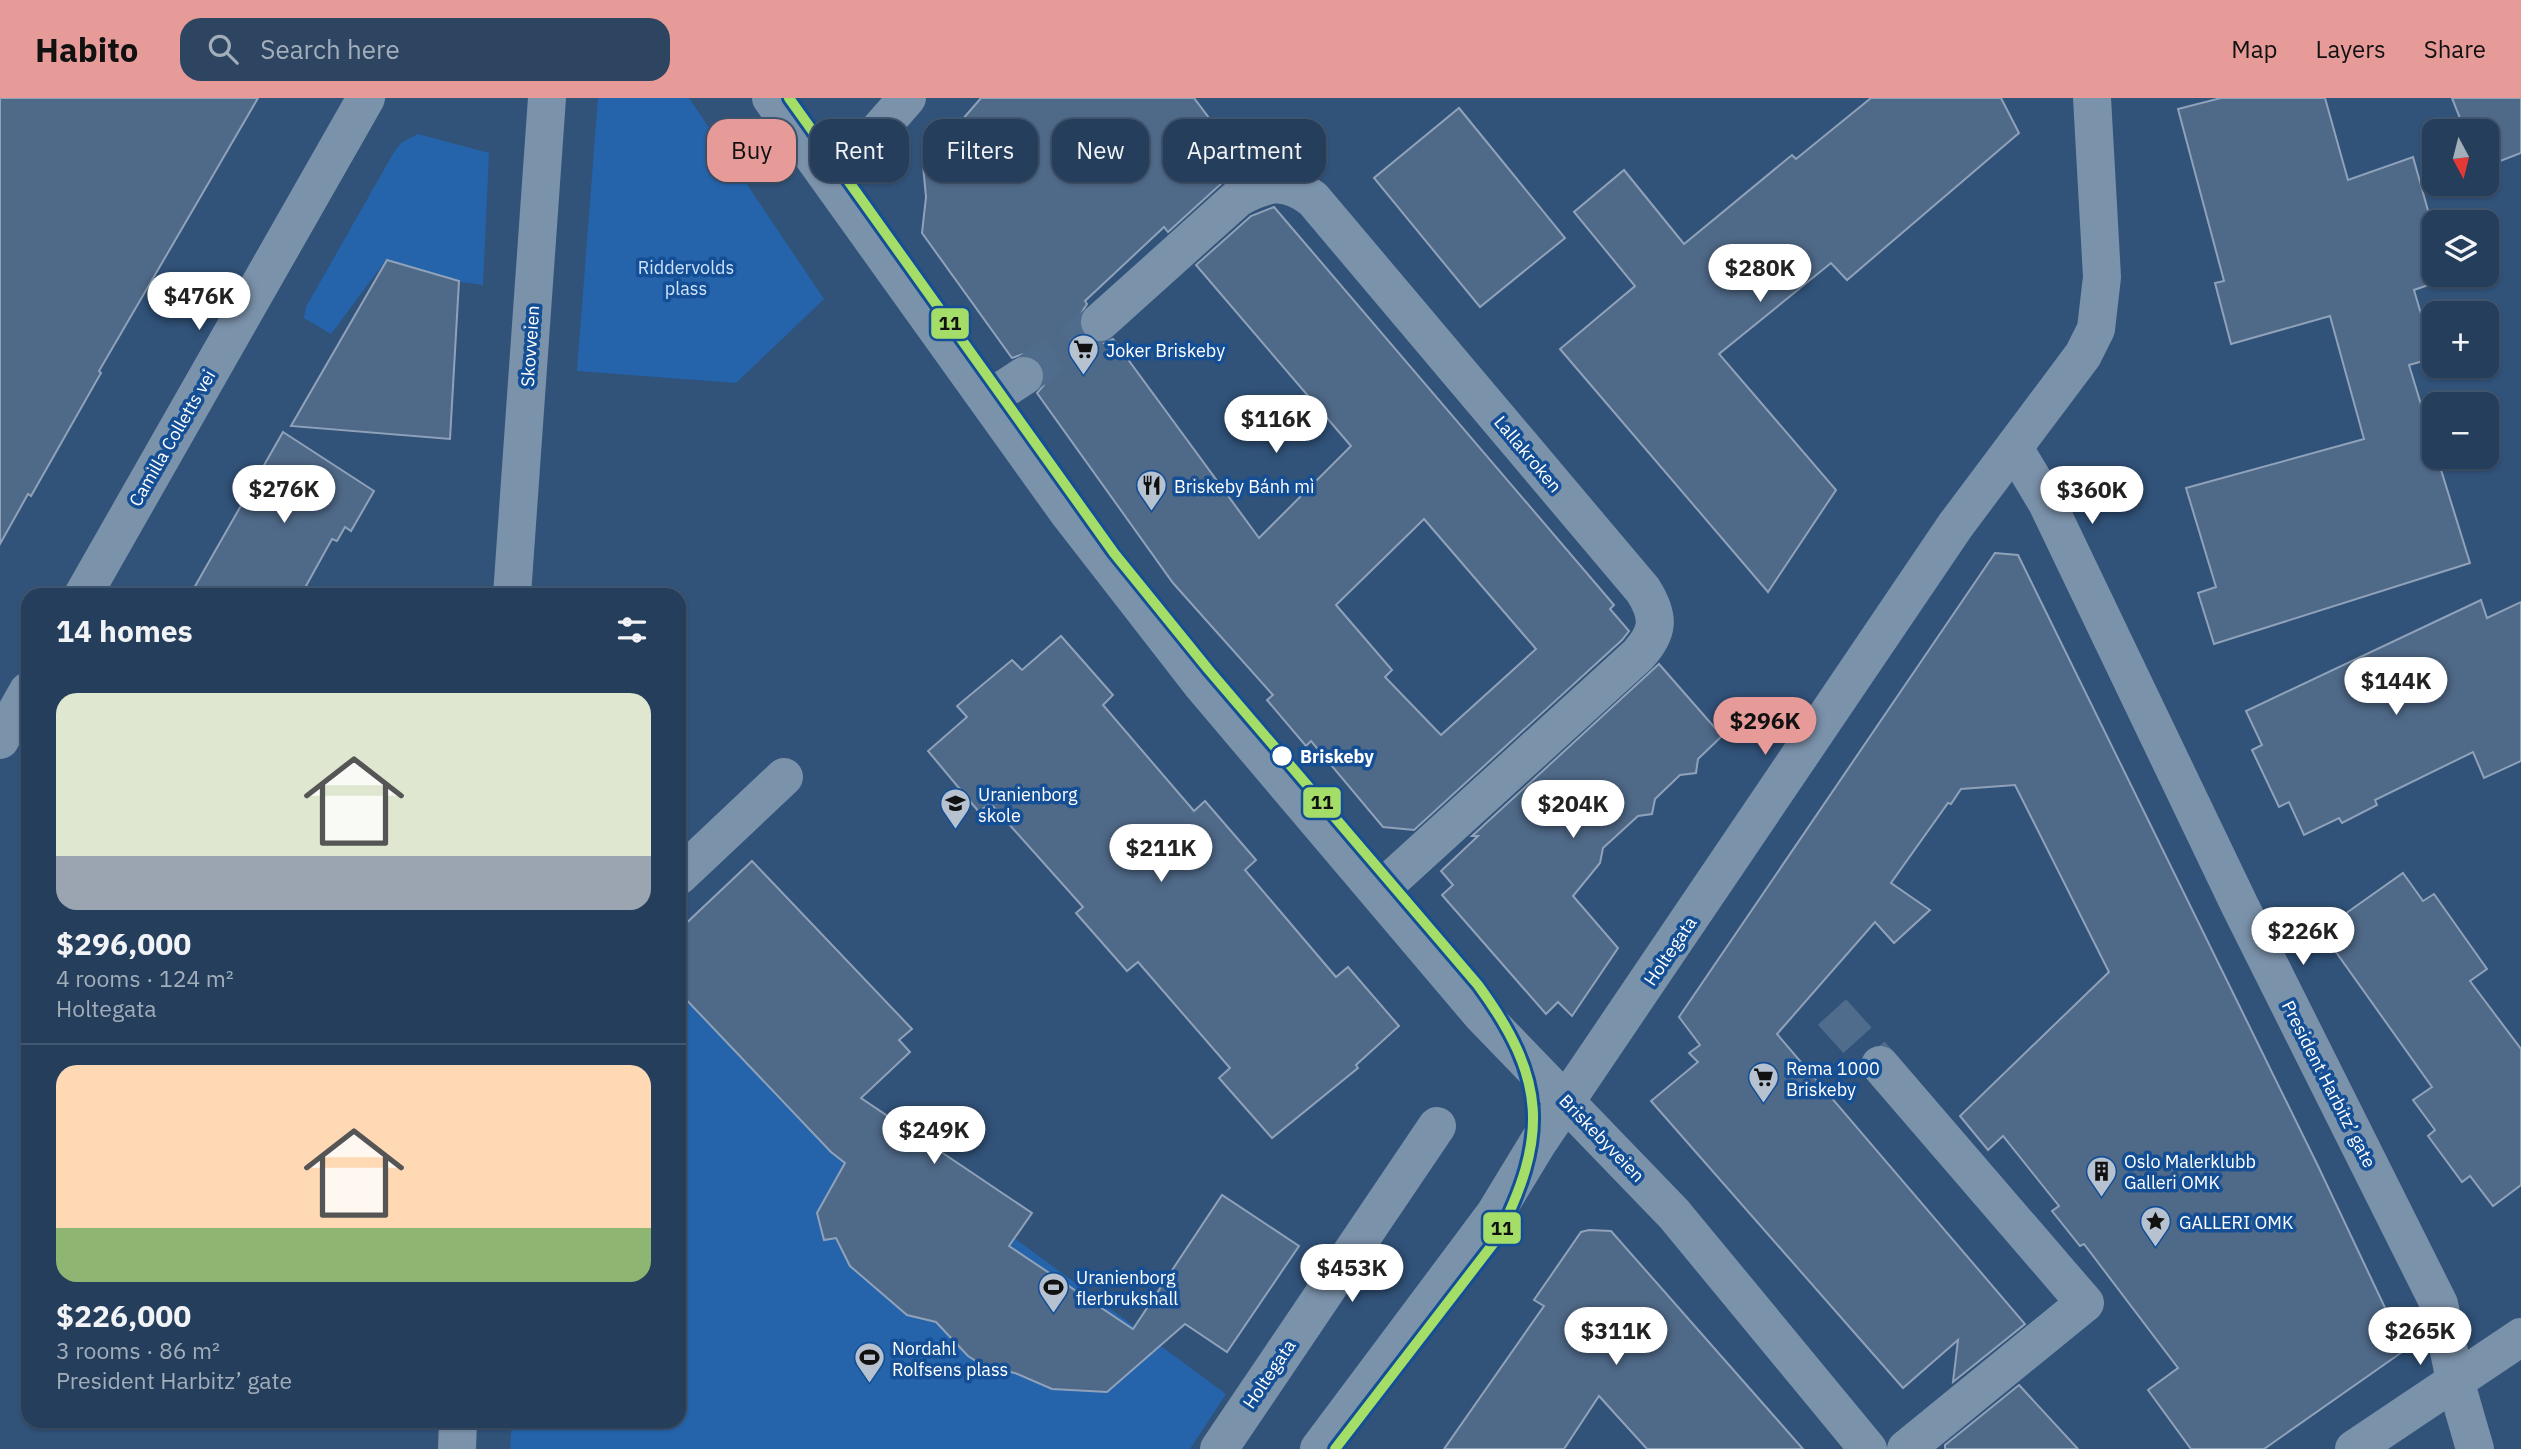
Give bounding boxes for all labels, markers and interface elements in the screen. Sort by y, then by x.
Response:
search box [180,18,670,81]
text: Habito [35,28,138,71]
icon: search [204,30,242,68]
text: Search here [260,32,400,66]
text: Map [2231,33,2278,65]
text: Layers [2316,33,2386,65]
text: Share [2424,33,2486,65]
chip: Buy [707,119,796,182]
chip: Rent [810,119,909,182]
chip: Filters [923,119,1038,182]
chip: New [1052,119,1149,182]
chip: Apartment [1163,119,1326,182]
north arrow [2422,119,2499,196]
map controls [2422,119,2499,469]
button: layers [2422,210,2499,287]
pin: $280K [1711,244,1809,304]
text: $280K [1724,252,1796,282]
park label: Riddervolds plass [638,256,734,300]
pin: $476K [150,272,248,332]
text: $476K [163,280,235,310]
button: + [2422,301,2499,378]
street label: Skovveien [516,304,544,388]
line badge: 11 [930,307,970,340]
text: 11 [939,311,962,335]
supermarket icon: Joker Briskeby [1066,333,1100,377]
place label: Joker Briskeby [1106,339,1225,362]
street label: Camilla Colletts vei [124,366,220,510]
button: − [2422,392,2499,469]
pin: $116K [1227,396,1325,455]
text: $116K [1240,403,1312,433]
street label: Lallakroken [1489,411,1567,497]
pin: $276K [235,466,333,525]
pin: $360K [2043,466,2141,526]
restaurant icon: Briskeby Bánh mì [1134,469,1168,513]
text: $276K [248,473,320,503]
text: $360K [2056,474,2128,504]
place label: Briskeby Bánh mì [1174,475,1315,498]
text: 14 homes [56,611,193,650]
icon: filters [613,611,651,649]
pin: $144K [2347,658,2445,717]
text: $144K [2360,665,2432,695]
pin: $296K [1716,698,1814,757]
text: $296K [1729,705,1801,735]
icon: home [291,738,417,864]
marker: Briskeby [1270,744,1294,768]
place label: Briskeby [1300,745,1374,768]
pin: $204K [1524,780,1622,840]
place label: Uranienborg skole [978,783,1078,827]
line badge: 11 [1302,786,1342,819]
school or university icon: Uranienborg skole [938,787,972,831]
text: $204K [1537,788,1609,818]
text: 11 [1311,790,1334,814]
pin: $211K [1112,824,1210,884]
text: $211K [1125,832,1197,862]
pin: $226K [2254,908,2352,967]
street label: Holtegata [1638,912,1702,990]
text: $226K [2267,915,2339,945]
text: $296,000 [56,924,191,963]
text: 4 rooms · 124 m² [56,963,234,993]
text: Holtegata [56,993,157,1023]
street label: President Harbitz’ gate [2277,996,2381,1172]
place label: Rema 1000 Briskeby [1786,1057,1880,1101]
supermarket icon: Rema 1000 Briskeby [1746,1061,1780,1105]
street label: Briskebyveien [1554,1089,1650,1187]
pin: $249K [885,1107,983,1166]
icon: home [291,1110,417,1236]
text: $249K [898,1114,970,1144]
place label: Oslo Malerklubb Galleri OMK [2124,1150,2256,1194]
building icon: Oslo Malerklubb Galleri OMK [2084,1154,2118,1198]
place icon: GALLERI OMK [2139,1205,2173,1249]
line badge: 11 [1482,1211,1522,1245]
place label: GALLERI OMK [2179,1211,2294,1234]
text: 11 [1491,1216,1514,1240]
pin: $453K [1303,1244,1401,1304]
text: $453K [1316,1252,1388,1282]
place label: Uranienborg flerbrukshall [1076,1266,1178,1310]
sports icon: Uranienborg flerbrukshall [1036,1270,1070,1314]
text: $226,000 [56,1296,191,1335]
pin: $311K [1567,1308,1665,1367]
pin: $265K [2371,1308,2469,1367]
text: $311K [1580,1315,1652,1345]
text: $265K [2384,1315,2456,1345]
text: 3 rooms · 86 m² [56,1335,220,1365]
street label: Holtegata [1237,1335,1301,1413]
place label: Nordahl Rolfsens plass [892,1337,1008,1381]
sports icon: Nordahl Rolfsens plass [852,1341,886,1385]
text: President Harbitz’ gate [56,1365,292,1395]

